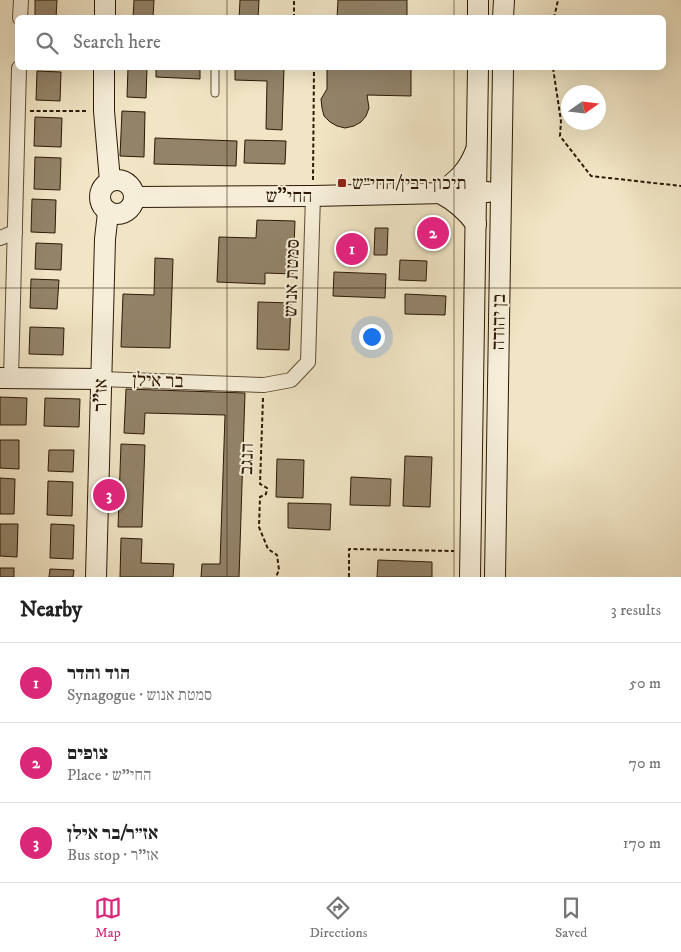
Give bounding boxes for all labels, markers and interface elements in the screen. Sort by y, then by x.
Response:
search box [15,15,666,70]
icon: search [33,29,61,57]
text: Search here [73,31,161,54]
north arrow [561,85,606,130]
place label: תיכון רבין/החי״ש [352,172,467,195]
marker: תיכון רבין/החי״ש [336,177,348,189]
street label: החי"ש [266,185,312,208]
pin: 2 [417,214,449,252]
pin: 1 [336,230,368,268]
street label: סמטת אנוש [279,239,305,317]
street label: בן יהודה [487,293,511,351]
your location [359,324,385,350]
street label: בר אילן [132,369,184,393]
street label: אז"ר [89,378,113,412]
street label: הנגב [235,443,259,475]
pin: 3 [93,476,125,514]
text: Nearby [20,597,82,623]
text: 3 results [611,600,661,620]
text: הוד והדר [67,662,130,685]
text: 1 [33,673,39,693]
text: 50 m [629,673,661,693]
text: Synagogue · סמטת אנוש [67,685,212,705]
text: צופים [67,742,108,765]
text: 2 [32,753,40,773]
text: 70 m [629,753,661,773]
text: Place · החי"ש [67,765,151,785]
text: אז״ר/בר אילן [67,822,158,845]
text: 3 [33,833,39,853]
text: 170 m [623,833,661,853]
text: Bus stop · אז"ר [67,845,159,865]
tab: Map [94,894,122,942]
tab: Directions [309,894,367,942]
tab: Saved [555,894,587,942]

